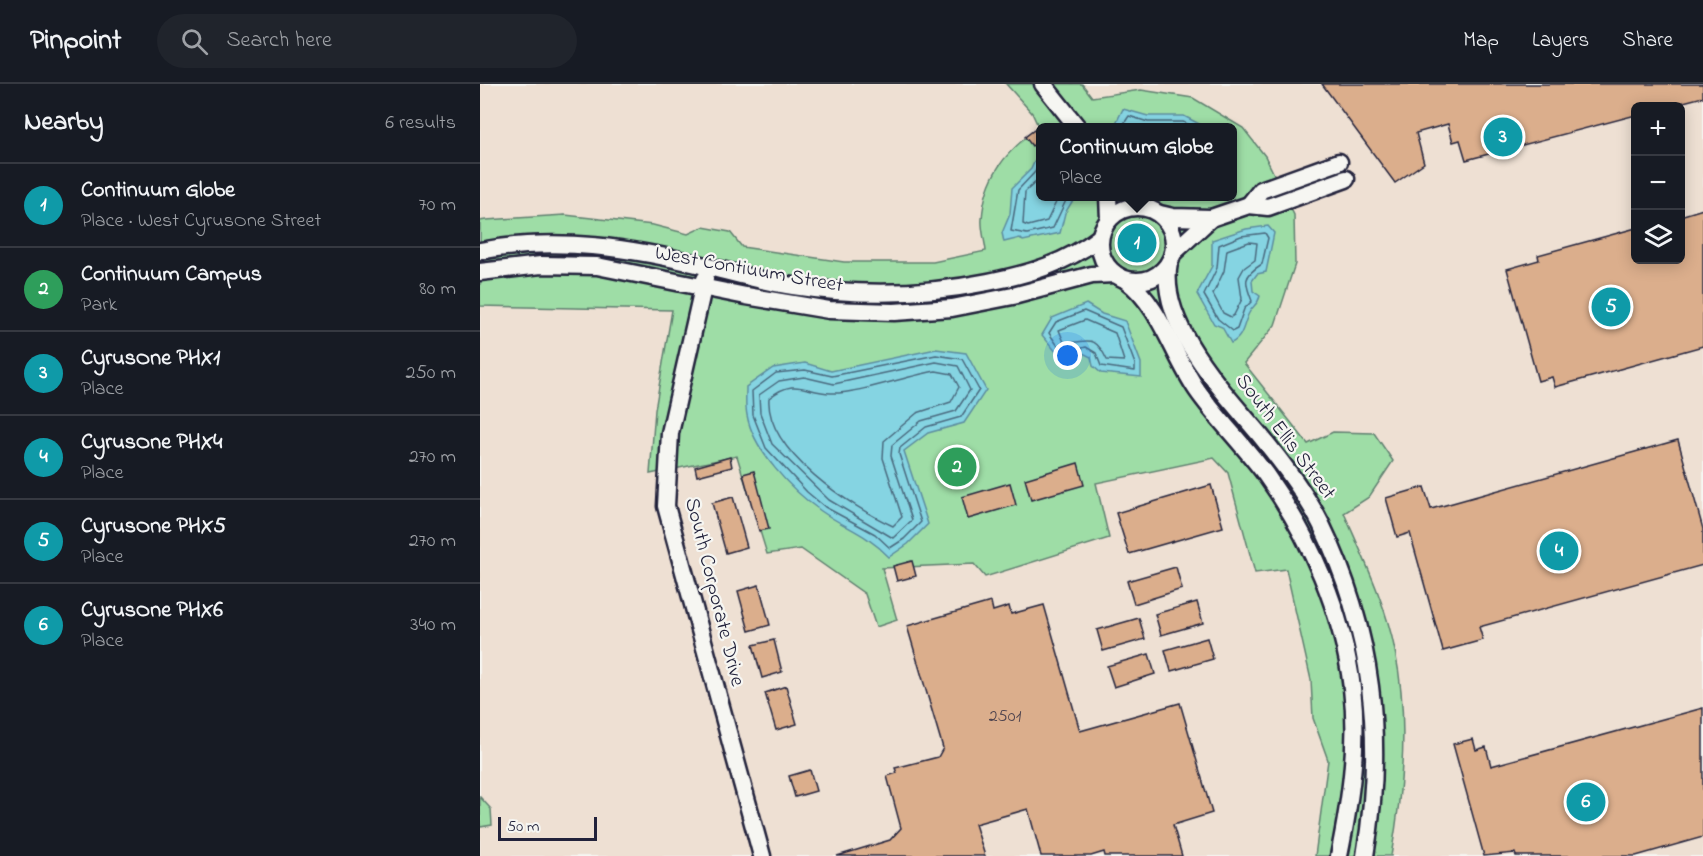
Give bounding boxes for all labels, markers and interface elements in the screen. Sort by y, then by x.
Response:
search box [157,14,577,68]
text: Pinpoint [30,21,121,62]
icon: search [178,25,211,58]
text: Search here [226,25,332,57]
text: Map [1463,26,1499,56]
text: Layers [1532,26,1589,56]
text: Share [1622,26,1673,56]
map controls [1631,102,1685,264]
button: + [1631,102,1685,156]
text: Nearby [24,104,103,142]
text: 6 results [385,109,456,138]
pin: 3 [1484,115,1522,160]
popup [1036,123,1237,201]
text: Continuum Globe [1060,132,1213,164]
button: − [1631,156,1685,210]
text: Place [1060,164,1102,193]
text: Continuum Globe [81,175,235,207]
text: 1 [40,191,47,220]
text: 70 m [419,191,456,220]
text: Place · West CyrusOne Street [81,207,321,236]
button: layers [1631,210,1685,264]
pin: 1 [1118,220,1156,266]
street label: West Contiuum Street [653,239,845,301]
text: Continuum Campus [81,259,262,291]
text: 2 [39,275,48,304]
text: 80 m [419,275,456,304]
pin: 5 [1592,284,1630,330]
text: Park [81,291,117,320]
your location [1053,341,1082,370]
text: CyrusOne PHX1 [81,343,220,375]
text: 3 [39,359,48,388]
text: 250 m [405,359,456,388]
street label: South Ellis Street [1228,368,1342,506]
text: Place [81,375,123,404]
text: CyrusOne PHX4 [81,427,222,459]
text: 4 [39,443,48,472]
text: 270 m [409,443,456,472]
pin: 2 [938,444,976,490]
text: Place [81,459,123,488]
street label: South Corporate Drive [676,495,752,690]
text: CyrusOne PHX5 [81,511,226,543]
text: 5 [38,527,49,556]
text: 270 m [409,527,456,556]
pin: 4 [1540,528,1578,574]
text: Place [81,543,123,572]
text: CyrusOne PHX6 [81,595,223,627]
text: 6 [39,611,48,640]
text: 340 m [410,611,456,640]
text: Place [81,627,123,656]
house number: 2501 [989,704,1022,730]
pin: 6 [1566,780,1606,824]
scale bar [498,814,597,842]
text: 50 m [507,815,539,839]

